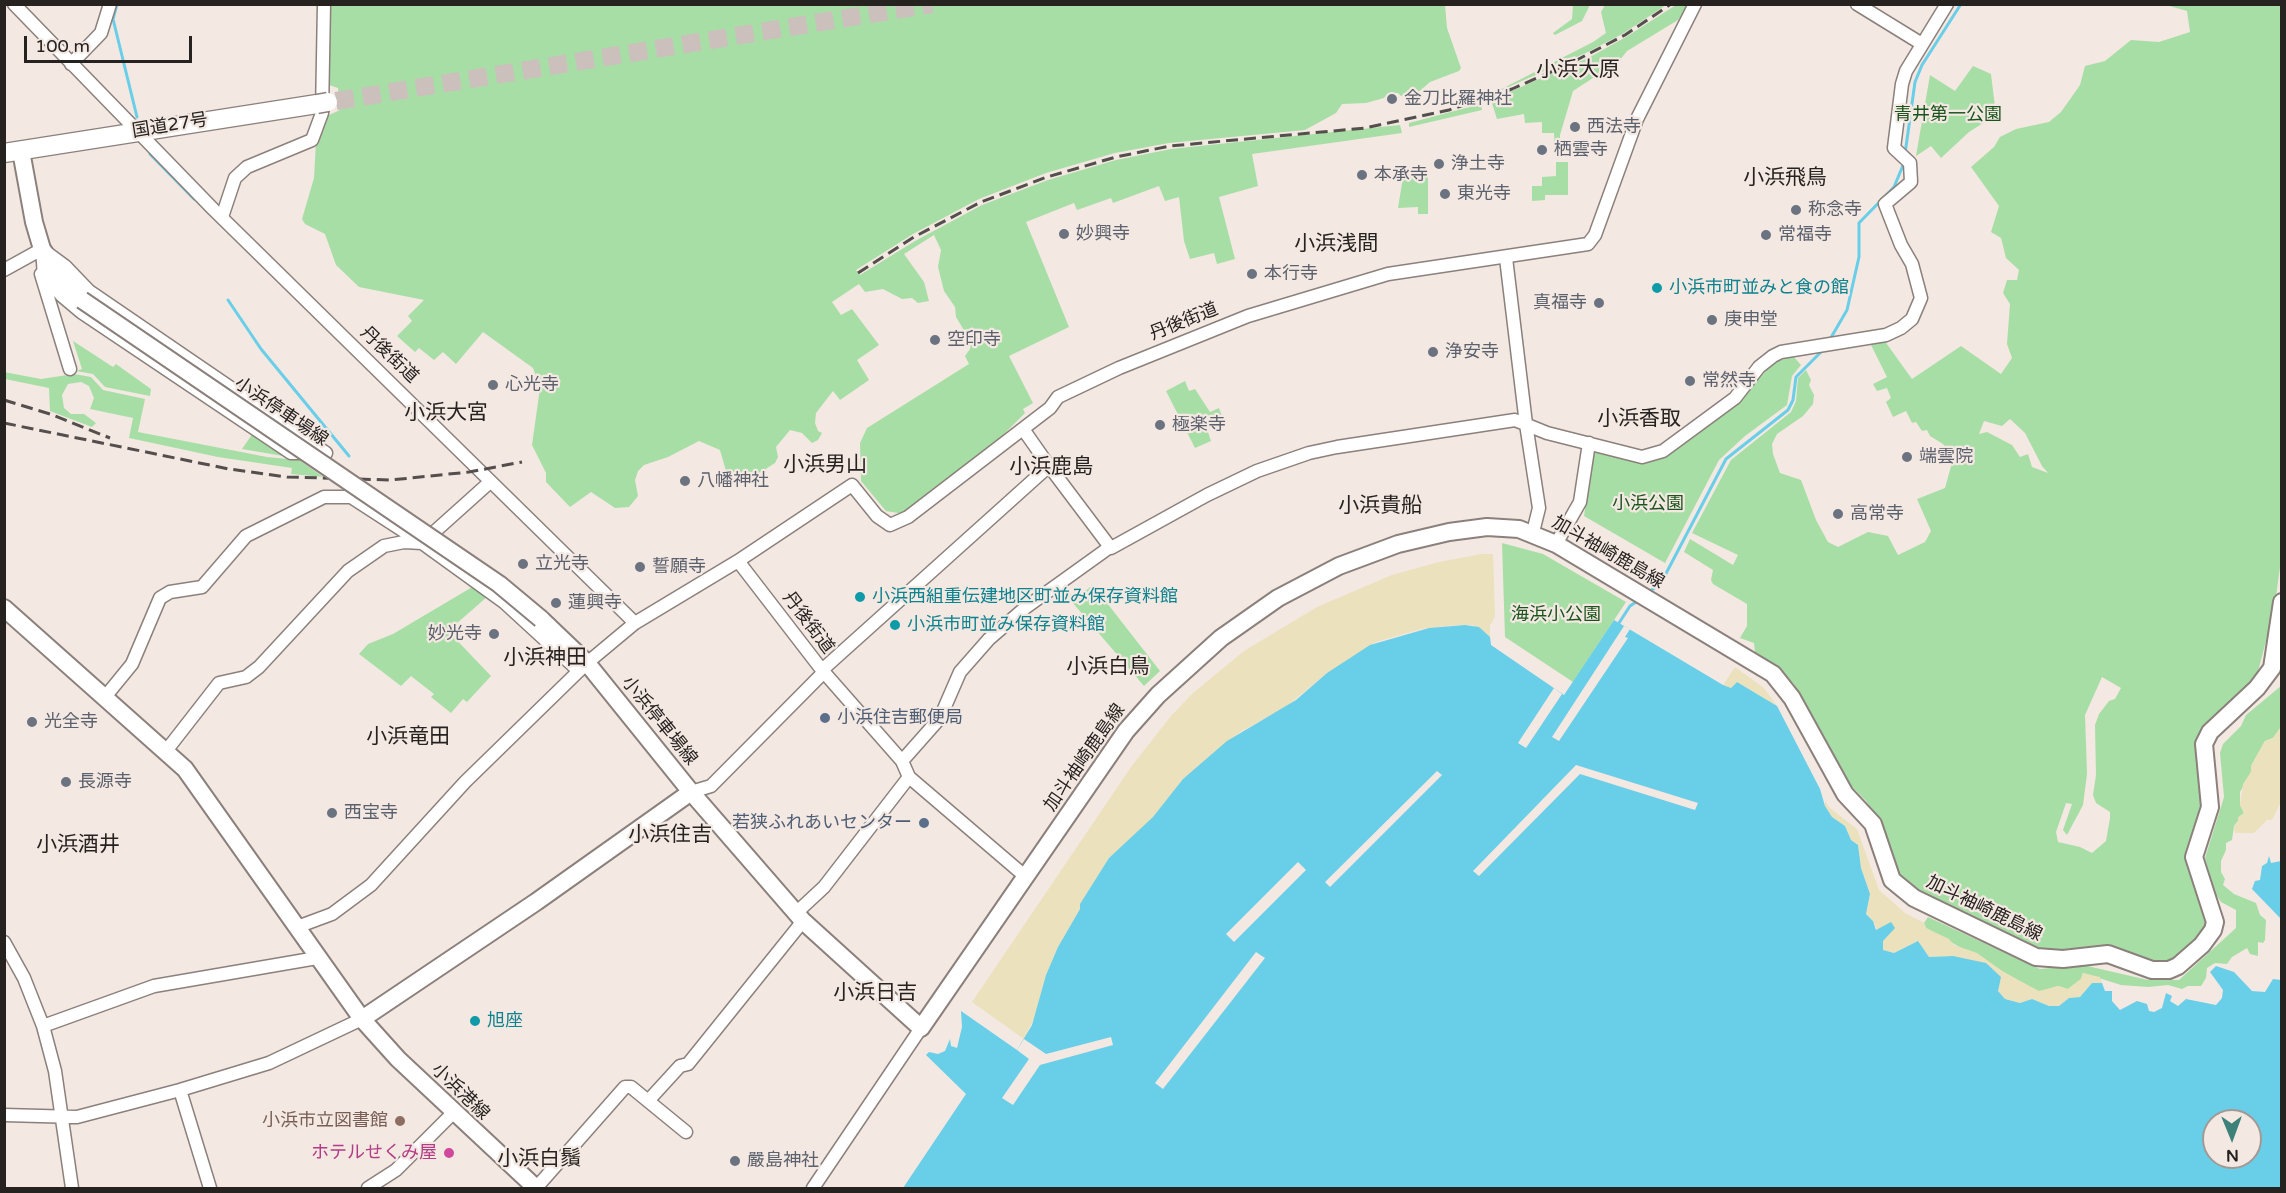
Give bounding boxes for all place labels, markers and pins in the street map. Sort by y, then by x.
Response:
place label: 金刀比羅神社 [1404,88,1512,110]
marker: 金刀比羅神社 [1385,92,1399,106]
place label: 西法寺 [1587,116,1641,138]
marker: 西法寺 [1568,120,1582,134]
place label: 栖雲寺 [1554,139,1608,161]
marker: 栖雲寺 [1535,143,1549,157]
place label: 浄土寺 [1451,153,1505,175]
marker: 浄土寺 [1432,157,1446,171]
place label: 本承寺 [1374,164,1428,186]
marker: 本承寺 [1355,168,1369,182]
place label: 東光寺 [1457,183,1511,205]
marker: 東光寺 [1438,187,1452,201]
place label: 称念寺 [1808,199,1862,221]
marker: 称念寺 [1789,203,1803,217]
place label: 妙興寺 [1076,223,1130,245]
place label: 常福寺 [1778,224,1832,246]
marker: 妙興寺 [1057,227,1071,241]
marker: 常福寺 [1759,228,1773,242]
place label: 本行寺 [1264,263,1318,285]
marker: 本行寺 [1245,267,1259,281]
place label: 小浜市町並みと食の館 [1669,277,1849,299]
marker: 小浜市町並みと食の館 [1650,281,1664,295]
place label: 真福寺 [1533,292,1587,314]
marker: 真福寺 [1592,296,1606,310]
place label: 庚申堂 [1724,309,1778,331]
marker: 庚申堂 [1705,313,1719,327]
place label: 空印寺 [947,329,1001,351]
marker: 空印寺 [928,333,942,347]
place label: 浄安寺 [1445,341,1499,363]
marker: 浄安寺 [1426,345,1440,359]
place label: 常然寺 [1702,370,1756,392]
place label: 心光寺 [505,374,559,396]
marker: 常然寺 [1683,374,1697,388]
marker: 心光寺 [486,378,500,392]
place label: 極楽寺 [1172,414,1226,436]
marker: 極楽寺 [1153,418,1167,432]
place label: 端雲院 [1919,446,1973,468]
marker: 端雲院 [1900,450,1914,464]
place label: 八幡神社 [697,470,769,492]
marker: 八幡神社 [678,474,692,488]
place label: 高常寺 [1850,503,1904,525]
marker: 高常寺 [1831,507,1845,521]
place label: 立光寺 [535,553,589,575]
place label: 誓願寺 [652,556,706,578]
marker: 立光寺 [516,557,530,571]
marker: 誓願寺 [633,560,647,574]
place label: 小浜西組重伝建地区町並み保存資料館 [872,586,1178,608]
marker: 小浜西組重伝建地区町並み保存資料館 [853,590,867,604]
place label: 蓮興寺 [568,592,622,614]
marker: 蓮興寺 [549,596,563,610]
place label: 小浜市町並み保存資料館 [907,614,1105,636]
marker: 小浜市町並み保存資料館 [888,618,902,632]
place label: 妙光寺 [428,623,482,645]
marker: 妙光寺 [487,627,501,641]
place label: 小浜住吉郵便局 [837,707,963,729]
place label: 光全寺 [44,711,98,733]
marker: 小浜住吉郵便局 [818,711,832,725]
marker: 光全寺 [25,715,39,729]
place label: 長源寺 [78,771,132,793]
marker: 長源寺 [59,775,73,789]
place label: 西宝寺 [344,802,398,824]
marker: 西宝寺 [325,806,339,820]
place label: 若狭ふれあいセンター [732,812,912,834]
marker: 若狭ふれあいセンター [917,816,931,830]
place label: 旭座 [487,1010,523,1032]
marker: 旭座 [468,1014,482,1028]
place label: 小浜市立図書館 [262,1110,388,1132]
marker: 小浜市立図書館 [393,1114,407,1128]
place label: ホテルせくみ屋 [311,1142,437,1164]
marker: ホテルせくみ屋 [442,1146,456,1160]
place label: 嚴島神社 [747,1150,819,1172]
marker: 嚴島神社 [728,1154,742,1168]

